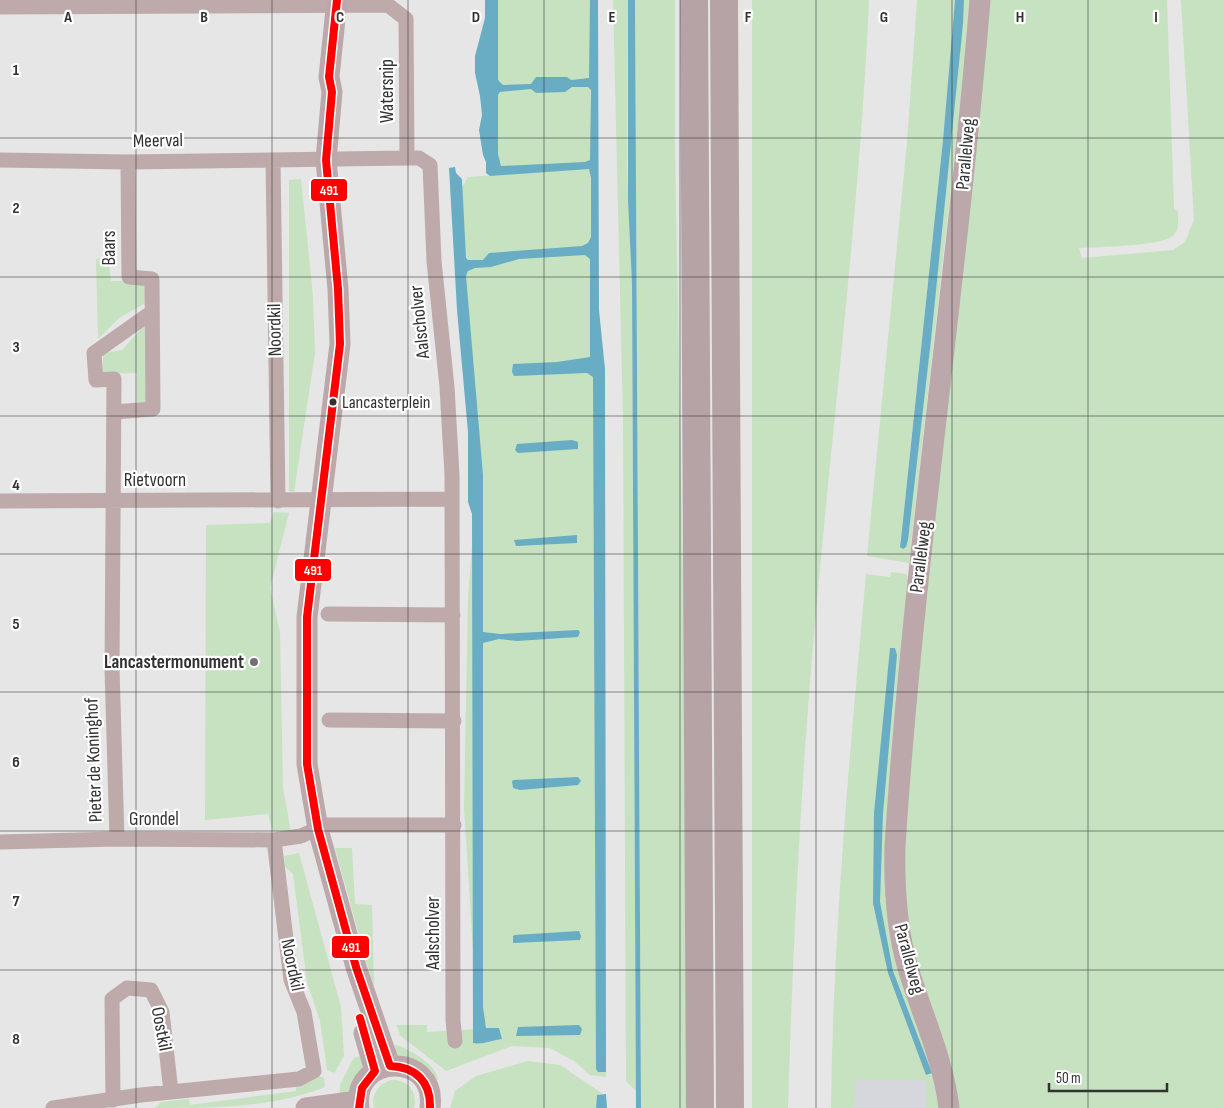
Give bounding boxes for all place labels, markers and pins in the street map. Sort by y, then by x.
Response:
place label: Lancasterplein [342,392,431,413]
marker: Lancasterplein [328,397,338,407]
place label: Lancastermonument [104,651,244,674]
marker: Lancastermonument [248,656,260,668]

